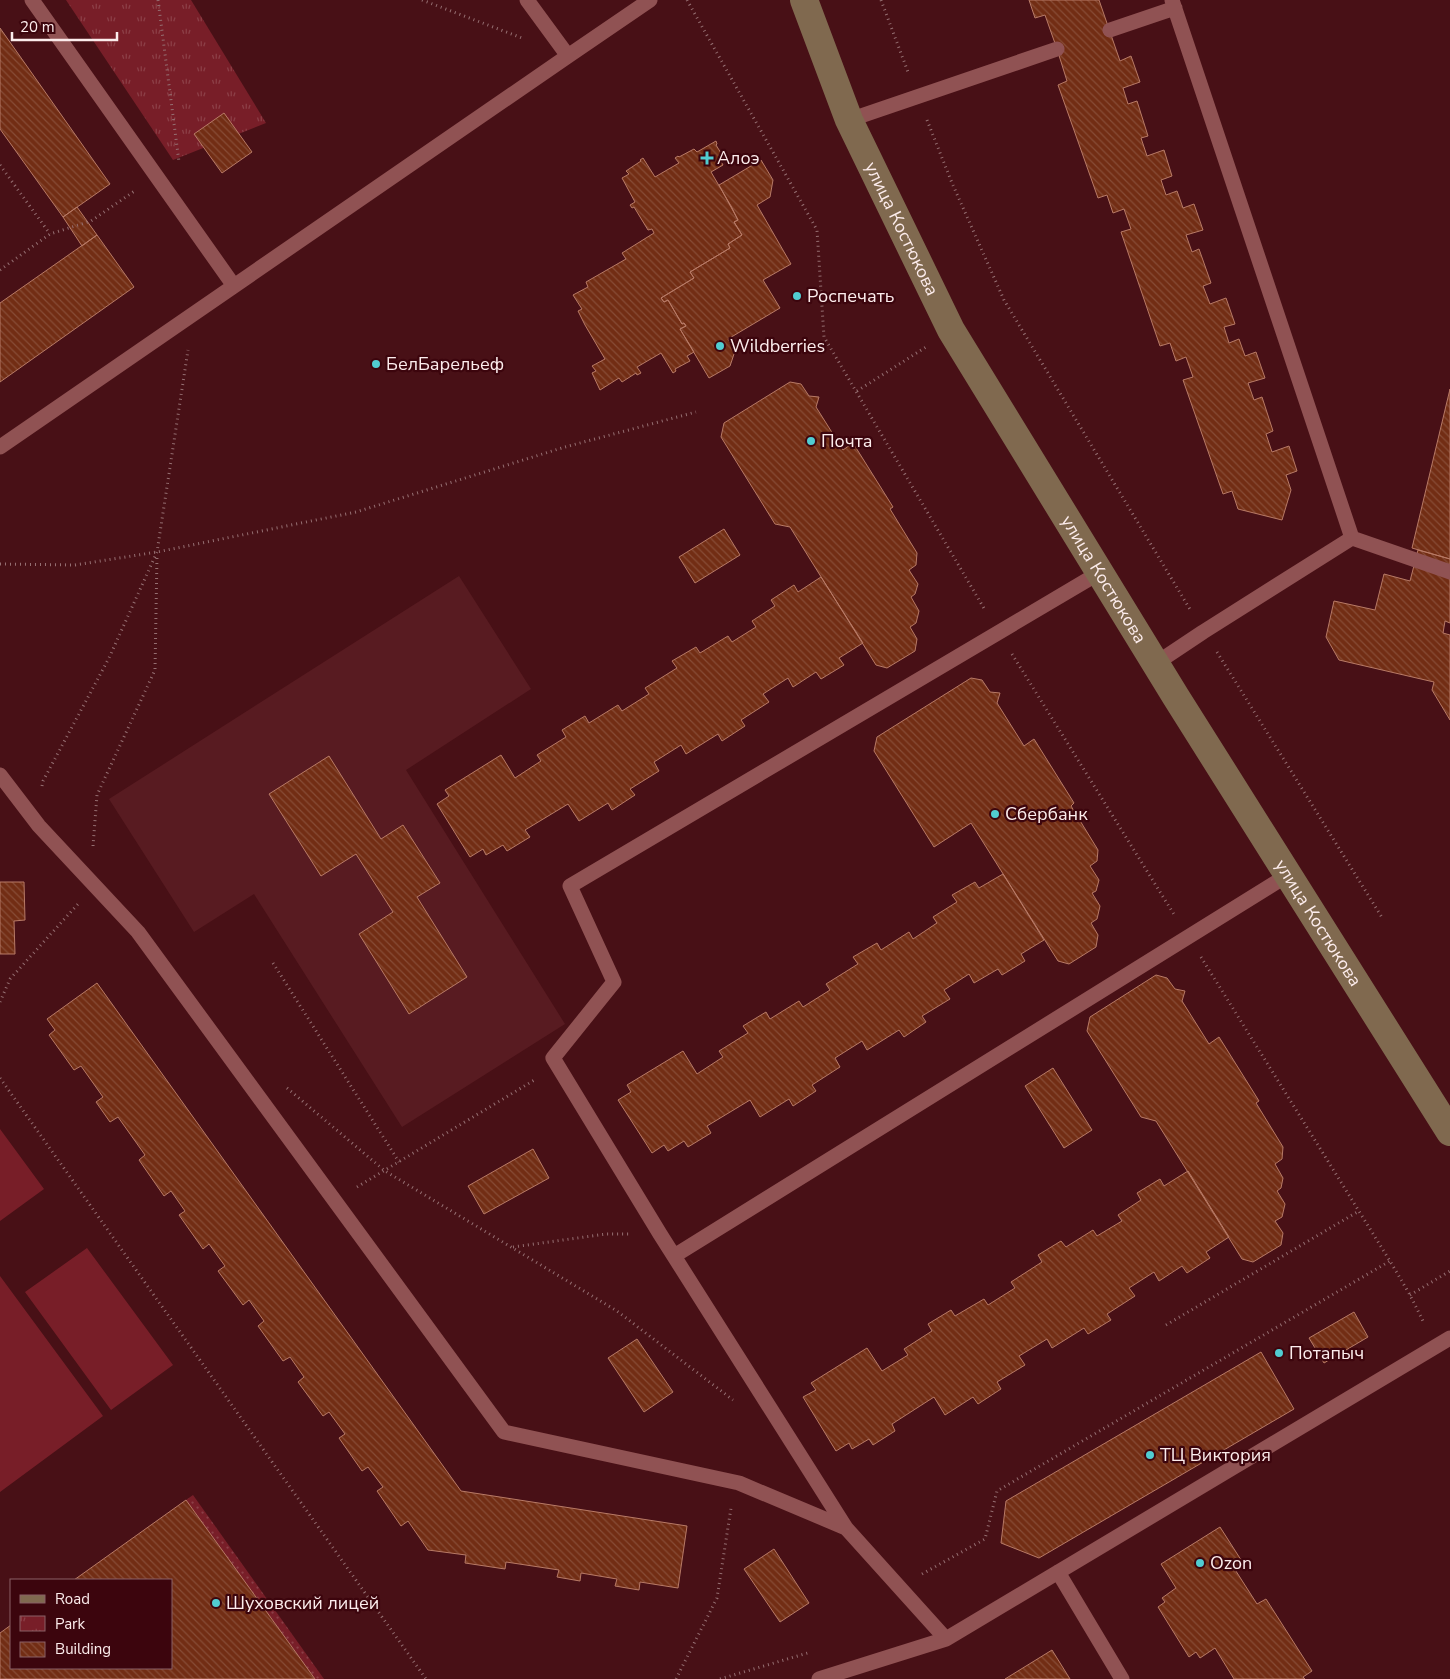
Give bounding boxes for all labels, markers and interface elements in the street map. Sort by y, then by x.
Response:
scale bar [12,10,118,42]
text: 20 m [20,17,55,37]
place label: Алоэ [717,146,759,170]
marker: Алоэ [701,152,713,164]
street label: улица Костюкова [859,158,945,300]
place label: Роспечать [807,284,894,308]
marker: Роспечать [791,290,803,302]
place label: Wildberries [730,334,825,358]
marker: Wildberries [714,340,726,352]
place label: БелБарельеф [386,352,504,376]
marker: БелБарельеф [370,358,382,370]
place label: Почта [821,429,872,453]
marker: Почта [805,435,817,447]
street label: улица Костюкова [1055,511,1152,648]
place label: Сбербанк [1005,802,1088,826]
marker: Сбербанк [989,808,1001,820]
street label: улица Костюкова [1269,855,1367,991]
place label: Потапыч [1289,1341,1364,1365]
marker: Потапыч [1273,1347,1285,1359]
place label: ТЦ Виктория [1160,1443,1271,1467]
marker: ТЦ Виктория [1144,1449,1156,1461]
place label: Ozon [1210,1551,1252,1575]
marker: Ozon [1194,1557,1206,1569]
legend [10,1579,172,1669]
text: Road [55,1589,90,1609]
place label: Шуховский лицей [226,1591,379,1615]
marker: Шуховский лицей [210,1597,222,1609]
text: Park [55,1614,85,1634]
text: Building [55,1639,111,1659]

